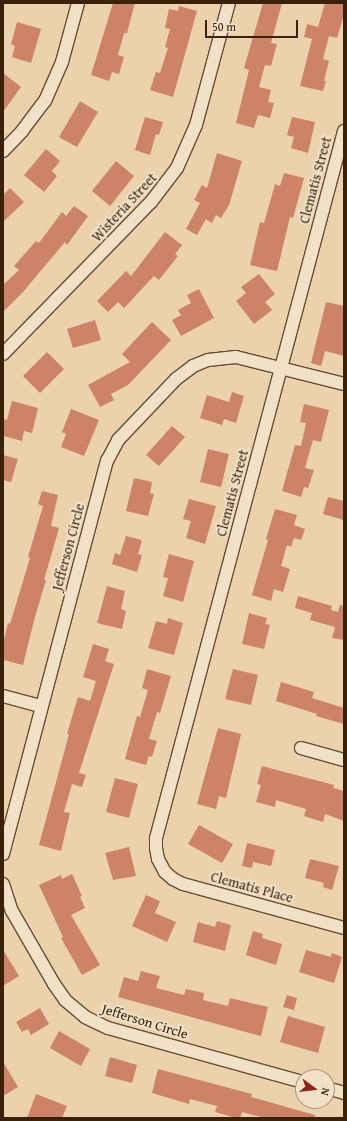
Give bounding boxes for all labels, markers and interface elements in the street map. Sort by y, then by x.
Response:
scale bar [207,12,300,38]
text: 50 m [212,18,236,35]
street label: Clematis Street [295,135,335,225]
street label: Wisteria Street [88,169,160,245]
street label: Clematis Street [212,448,252,538]
street label: Jefferson Circle [48,502,88,592]
street label: Clematis Place [209,868,295,906]
street label: Jefferson Circle [100,1000,190,1042]
north arrow [295,1069,335,1109]
text: N [317,1086,334,1097]

